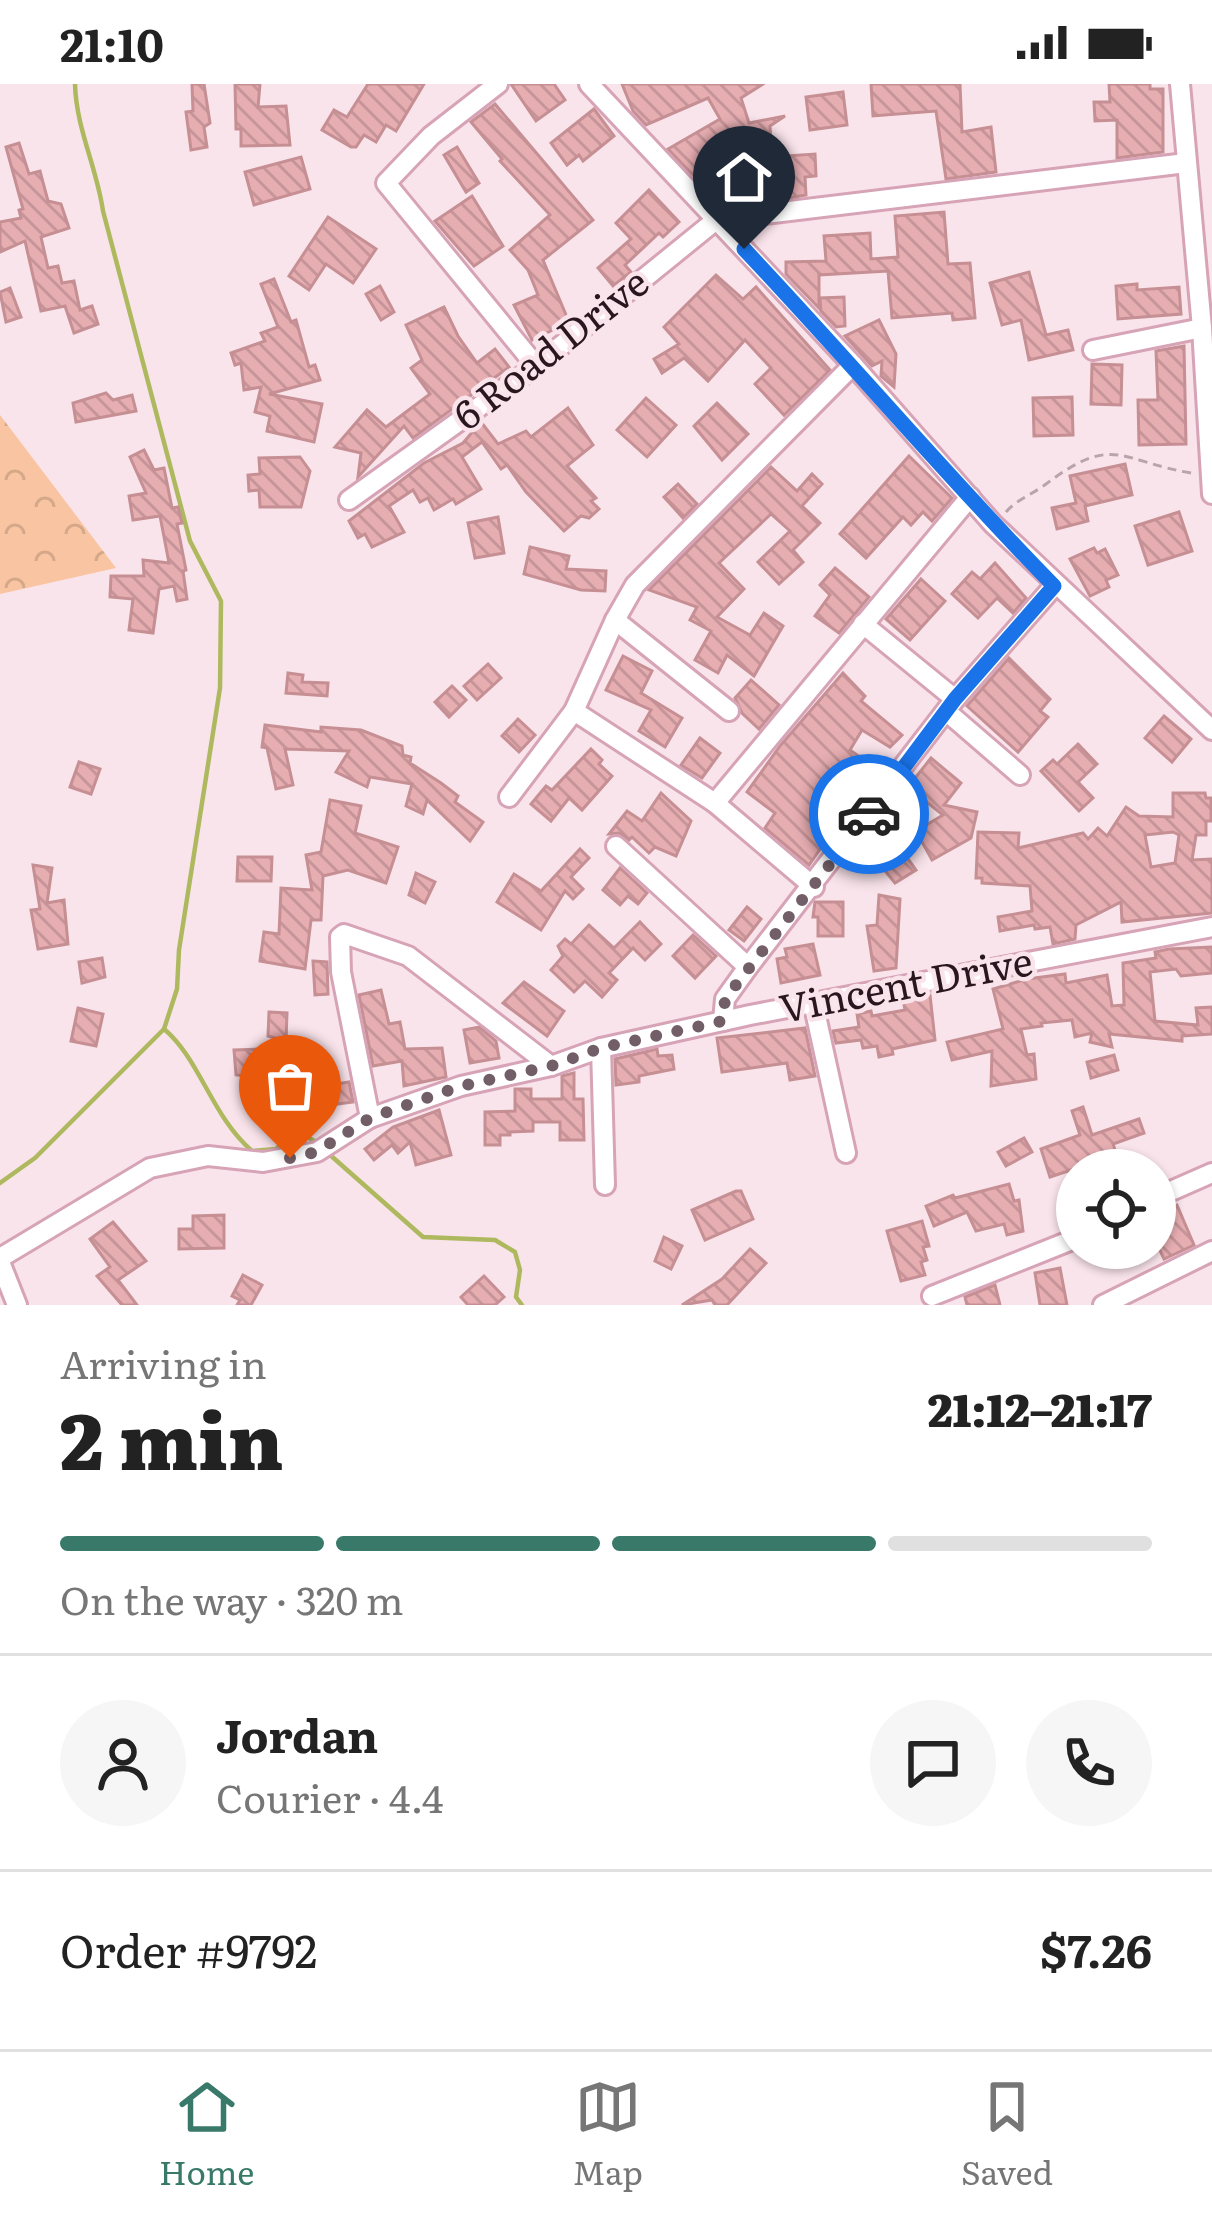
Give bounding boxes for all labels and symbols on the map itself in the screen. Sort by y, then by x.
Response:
pin [693,126,795,249]
street label: 6 Road Drive [439,252,659,441]
courier [809,754,929,874]
street label: Vincent Drive [774,929,1037,1035]
pin [239,1035,341,1158]

